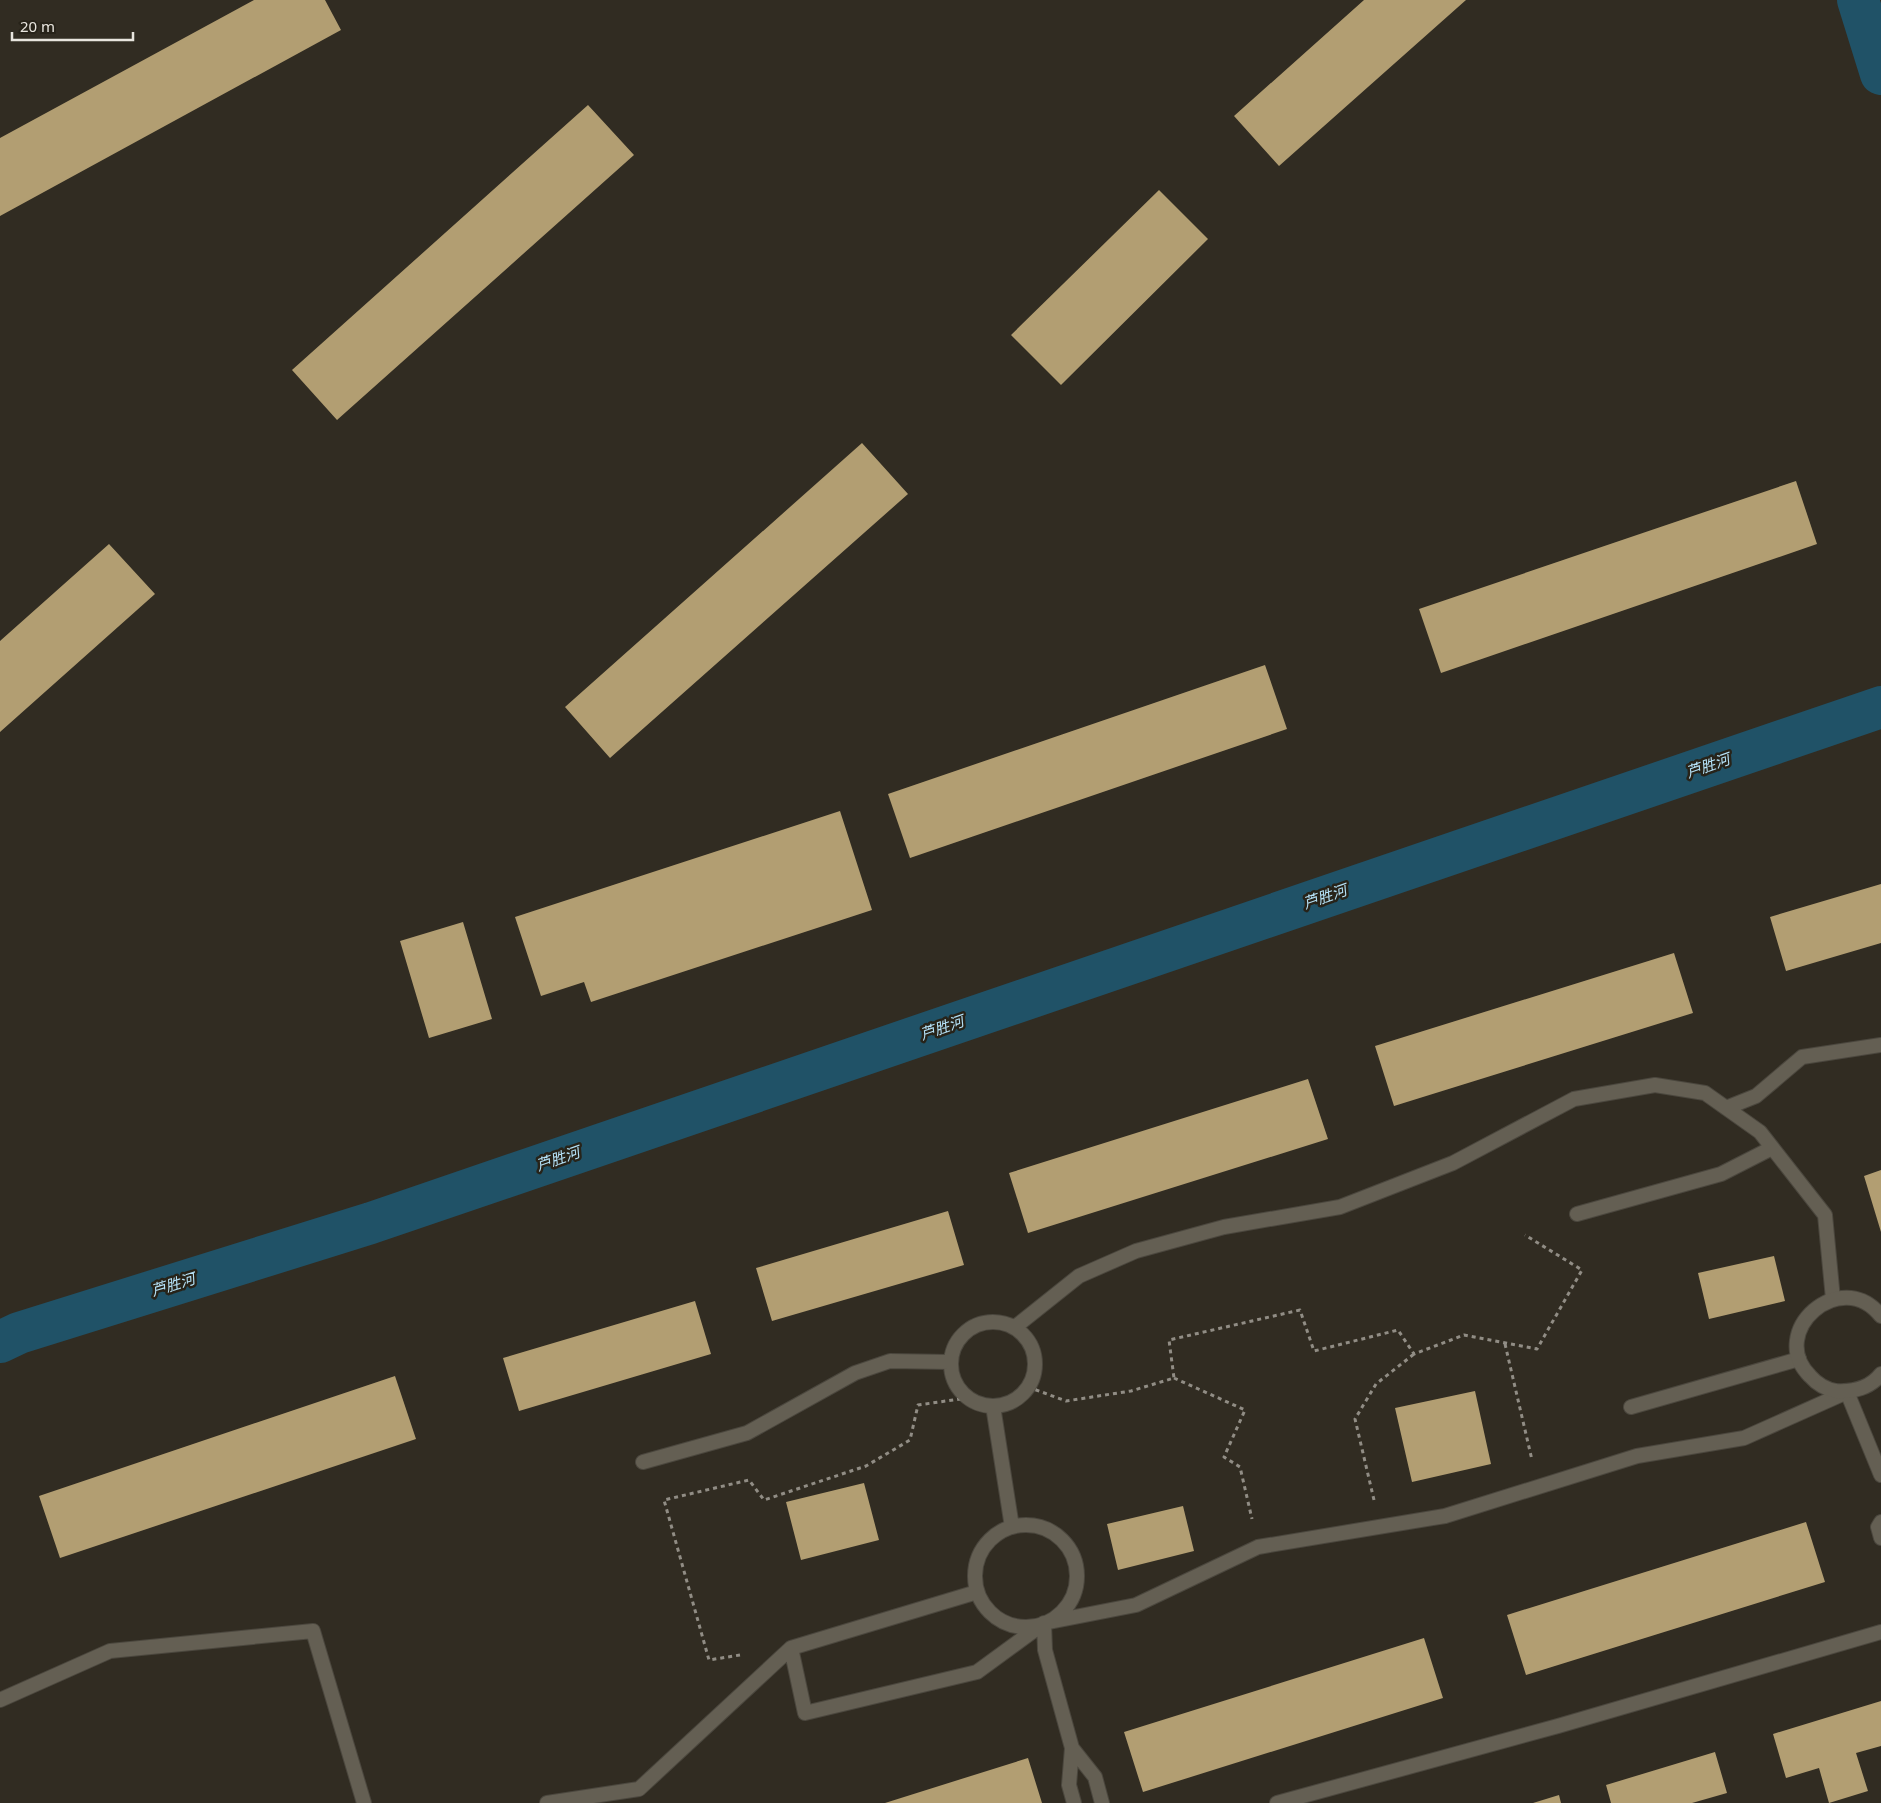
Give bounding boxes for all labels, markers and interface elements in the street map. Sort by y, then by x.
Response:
scale bar [12,10,134,42]
text: 20 m [20,16,55,36]
water label: 芦胜河 [1683,747,1735,782]
water label: 芦胜河 [1300,878,1352,913]
water label: 芦胜河 [917,1009,969,1044]
water label: 芦胜河 [533,1140,585,1175]
water label: 芦胜河 [148,1267,200,1300]

